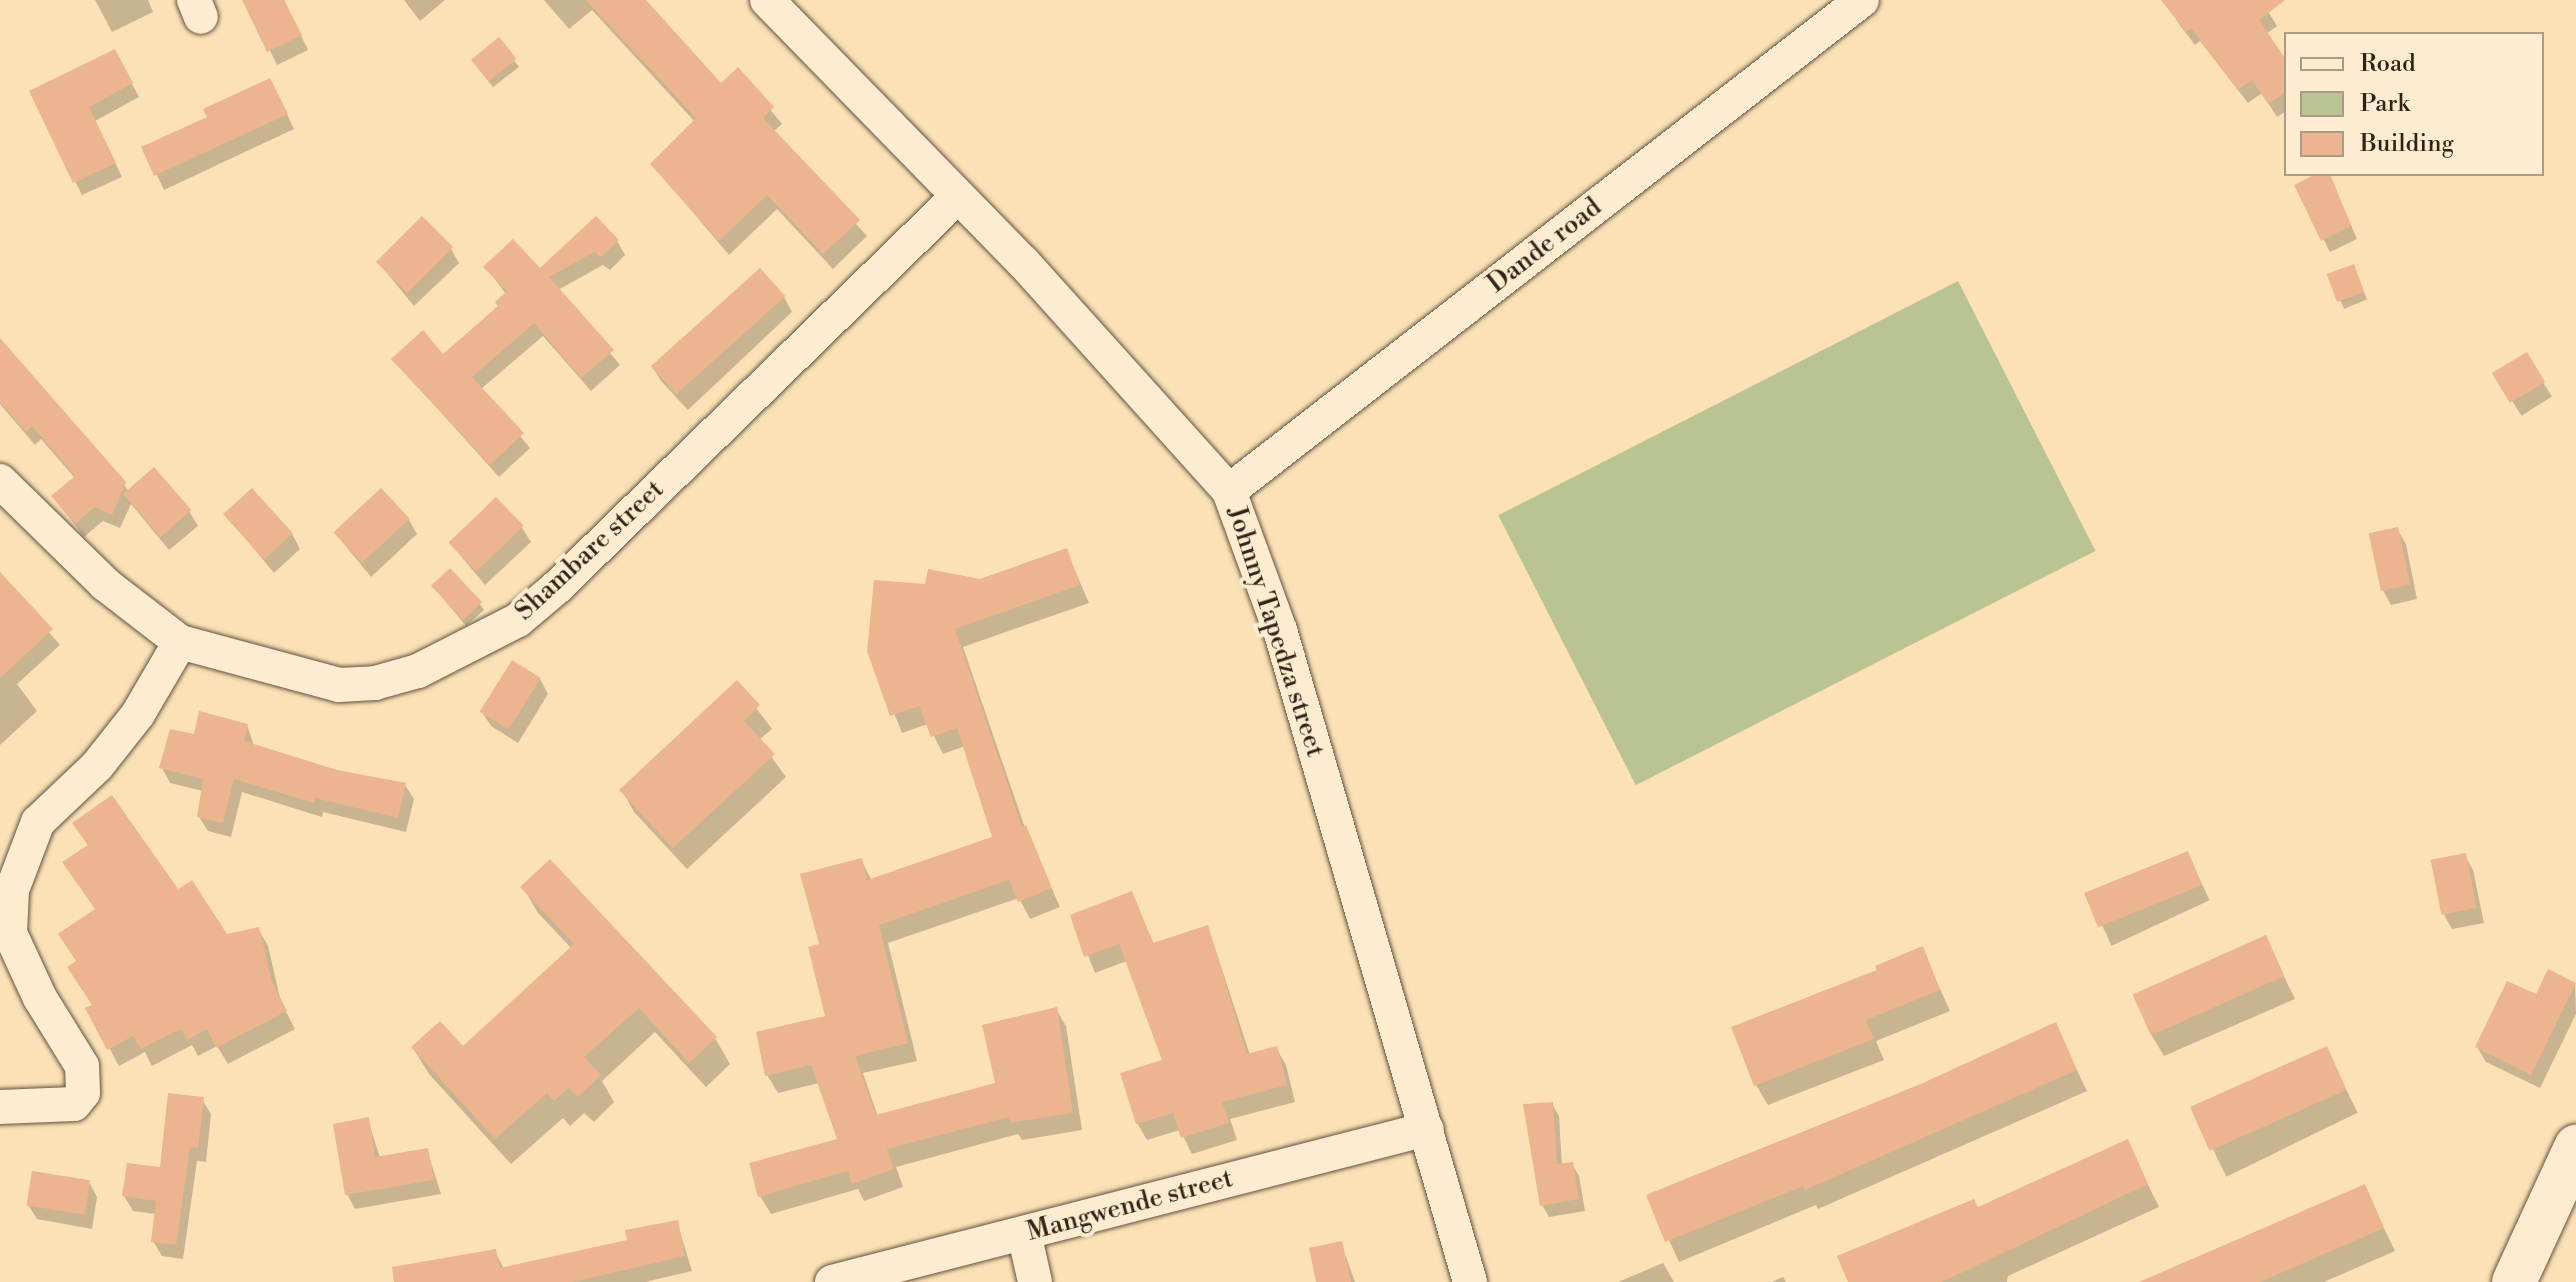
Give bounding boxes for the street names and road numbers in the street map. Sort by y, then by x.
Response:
street label: Dande road [1482,192,1608,300]
street label: Shambare street [509,474,671,628]
street label: Johnny Tapedza street [1220,503,1330,761]
street label: Mangwende street [1024,1163,1236,1249]

